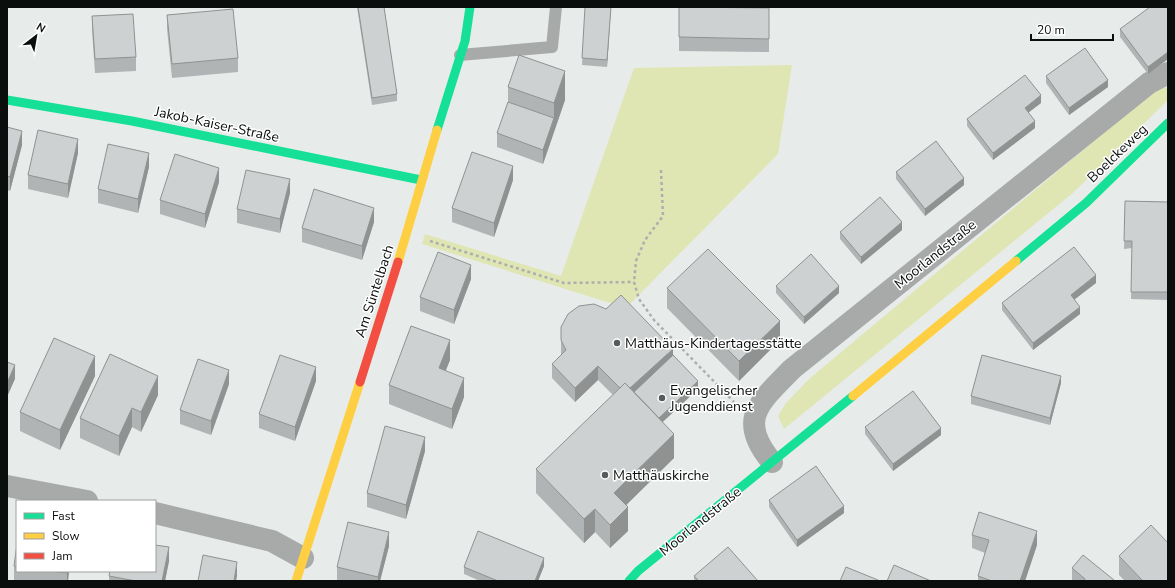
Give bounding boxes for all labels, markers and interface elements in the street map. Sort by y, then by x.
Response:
north arrow [16,16,56,56]
scale bar [1031,16,1113,42]
text: N [34,19,48,36]
text: 20 m [1037,22,1065,38]
street label: Jakob-Kaiser-Straße [152,102,281,147]
street label: Boelckeweg [1083,120,1152,187]
street label: Moorlandstraße [890,215,980,293]
street label: Am Süntelbach [351,242,398,340]
place label: Matthäus-Kindertagesstätte [625,334,802,353]
marker: Matthäus-Kindertagesstätte [612,338,622,348]
place label: Evangelischer Jugenddienst [669,381,757,416]
marker: Evangelischer Jugenddienst [657,393,667,403]
place label: Matthäuskirche [613,466,709,485]
marker: Matthäuskirche [600,470,610,480]
street label: Moorlandstraße [655,482,745,560]
legend [16,500,156,572]
text: Fast [52,508,75,524]
text: Slow [52,528,80,544]
text: Jam [51,548,73,564]

